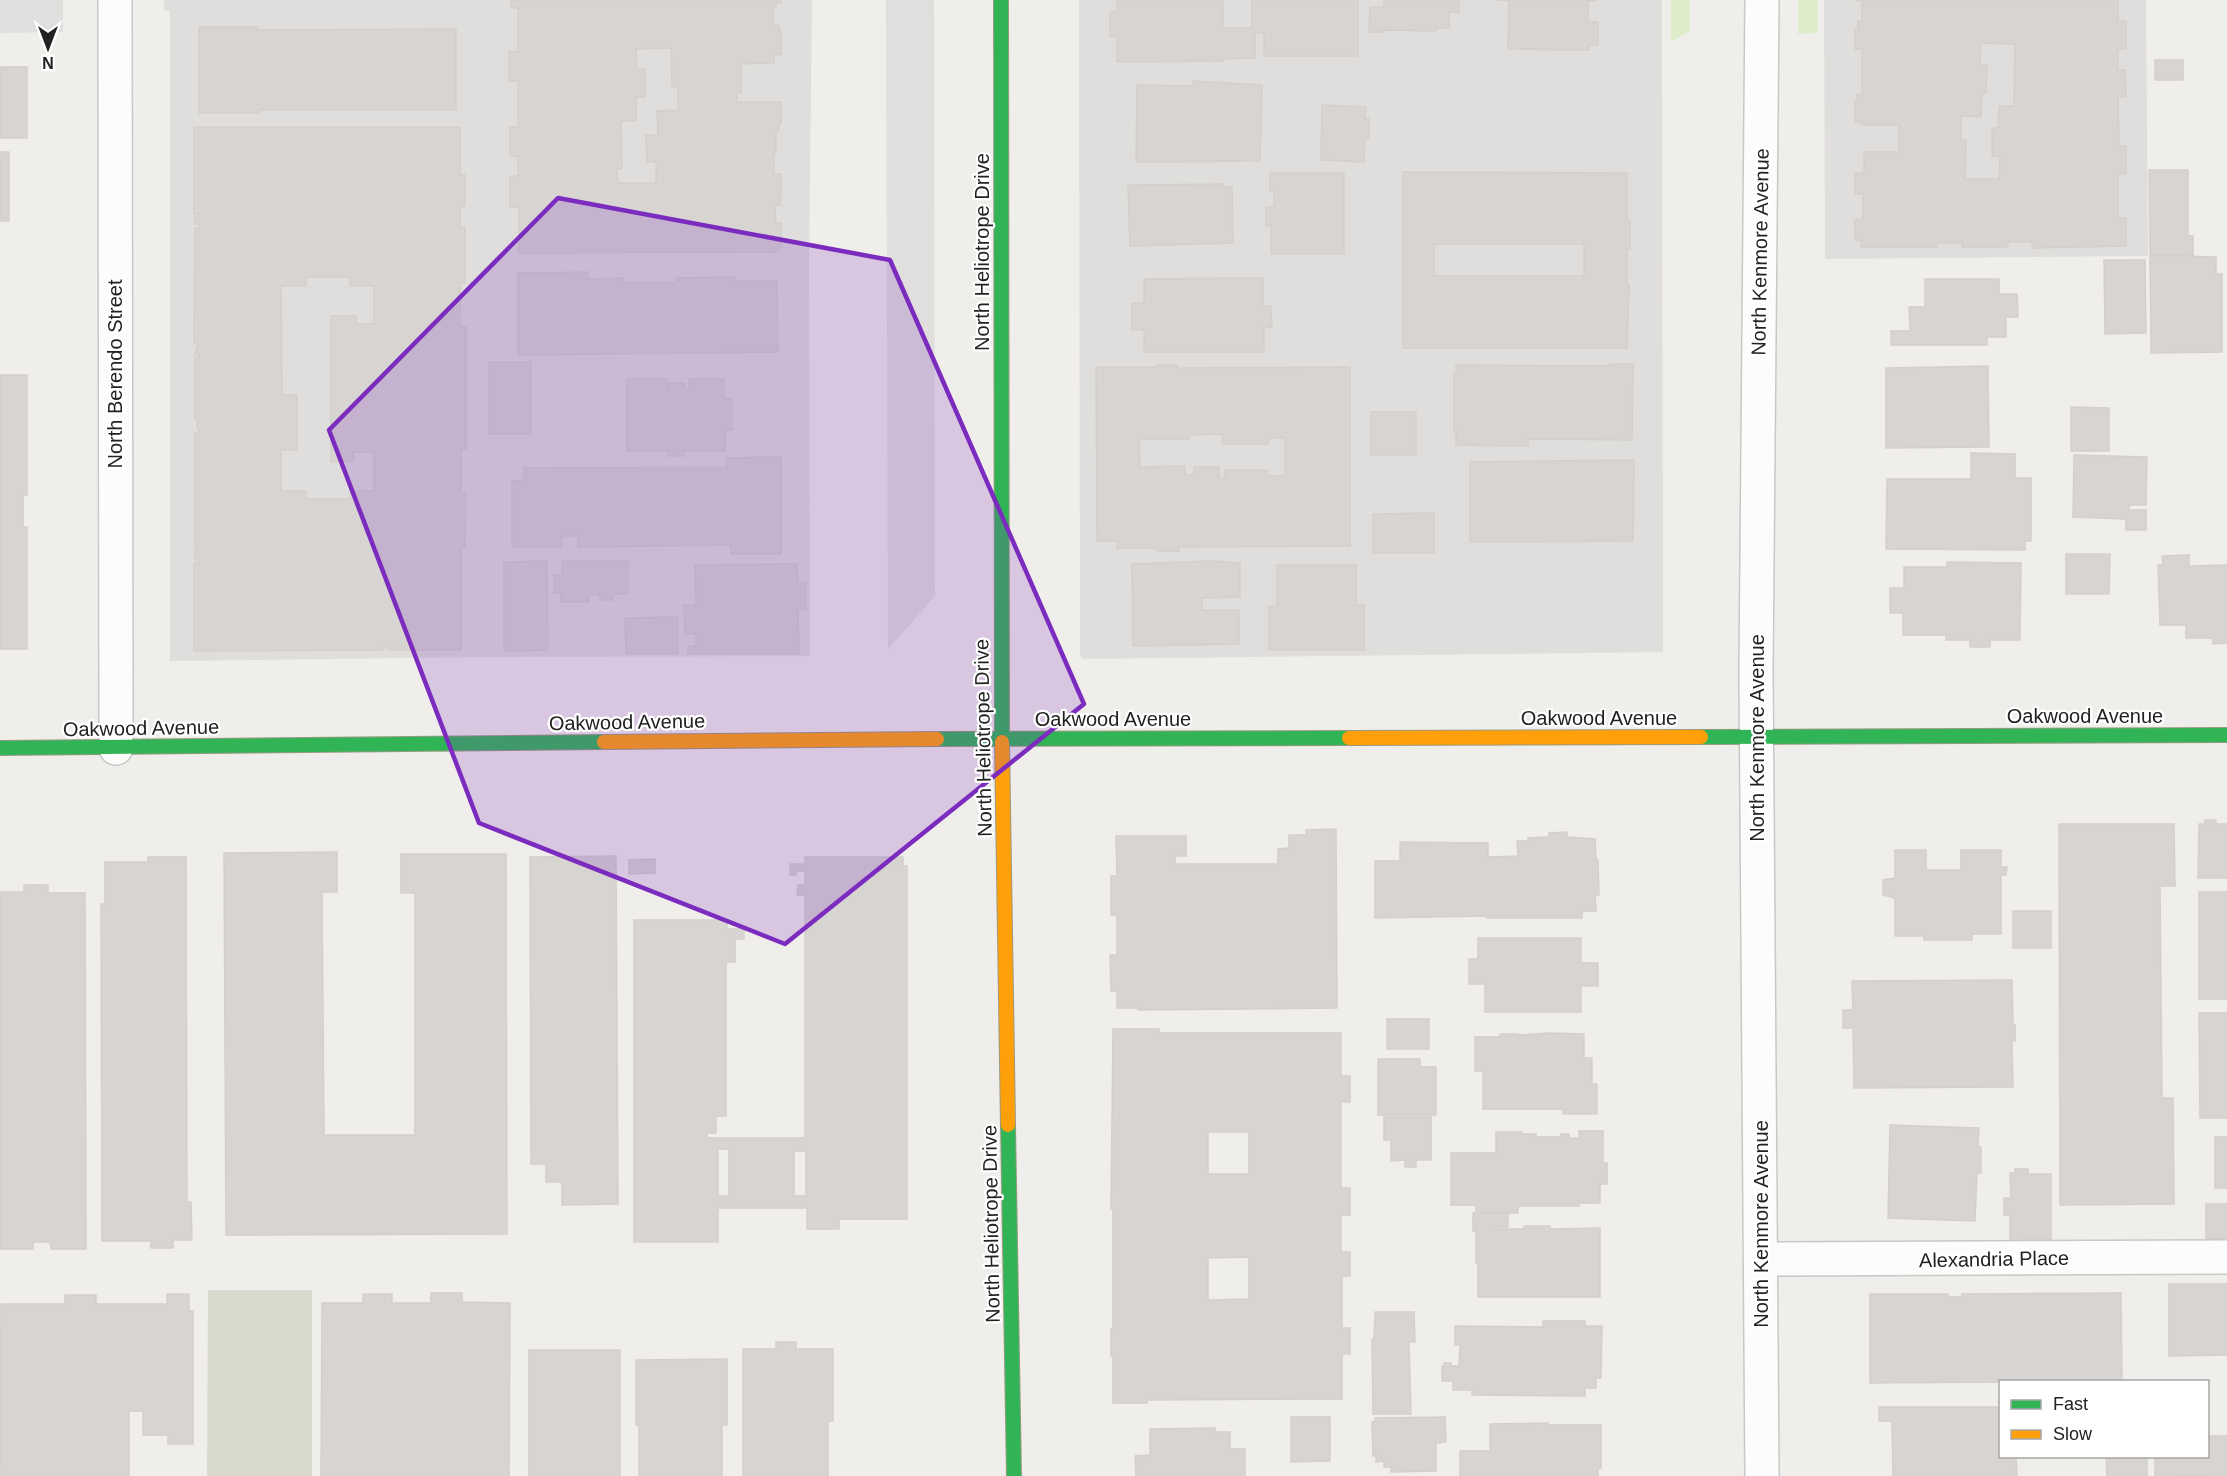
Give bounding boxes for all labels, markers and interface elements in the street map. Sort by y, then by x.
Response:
north arrow [18,18,78,78]
text: N [42,54,54,71]
street label: North Kenmore Avenue [1747,148,1773,356]
street label: North Heliotrope Drive [971,153,993,351]
street label: North Berendo Street [104,279,126,469]
street label: North Kenmore Avenue [1746,634,1768,842]
street label: North Heliotrope Drive [970,639,996,837]
street label: Oakwood Avenue [2007,705,2163,727]
street label: Oakwood Avenue [1521,707,1677,729]
street label: Oakwood Avenue [1035,708,1191,730]
street label: Oakwood Avenue [549,710,705,734]
street label: Oakwood Avenue [63,716,219,740]
street label: North Kenmore Avenue [1750,1120,1772,1328]
street label: North Heliotrope Drive [978,1125,1004,1323]
street label: Alexandria Place [1919,1247,2069,1271]
legend [1999,1380,2209,1458]
text: Fast [2053,1394,2088,1414]
text: Slow [2053,1424,2093,1444]

